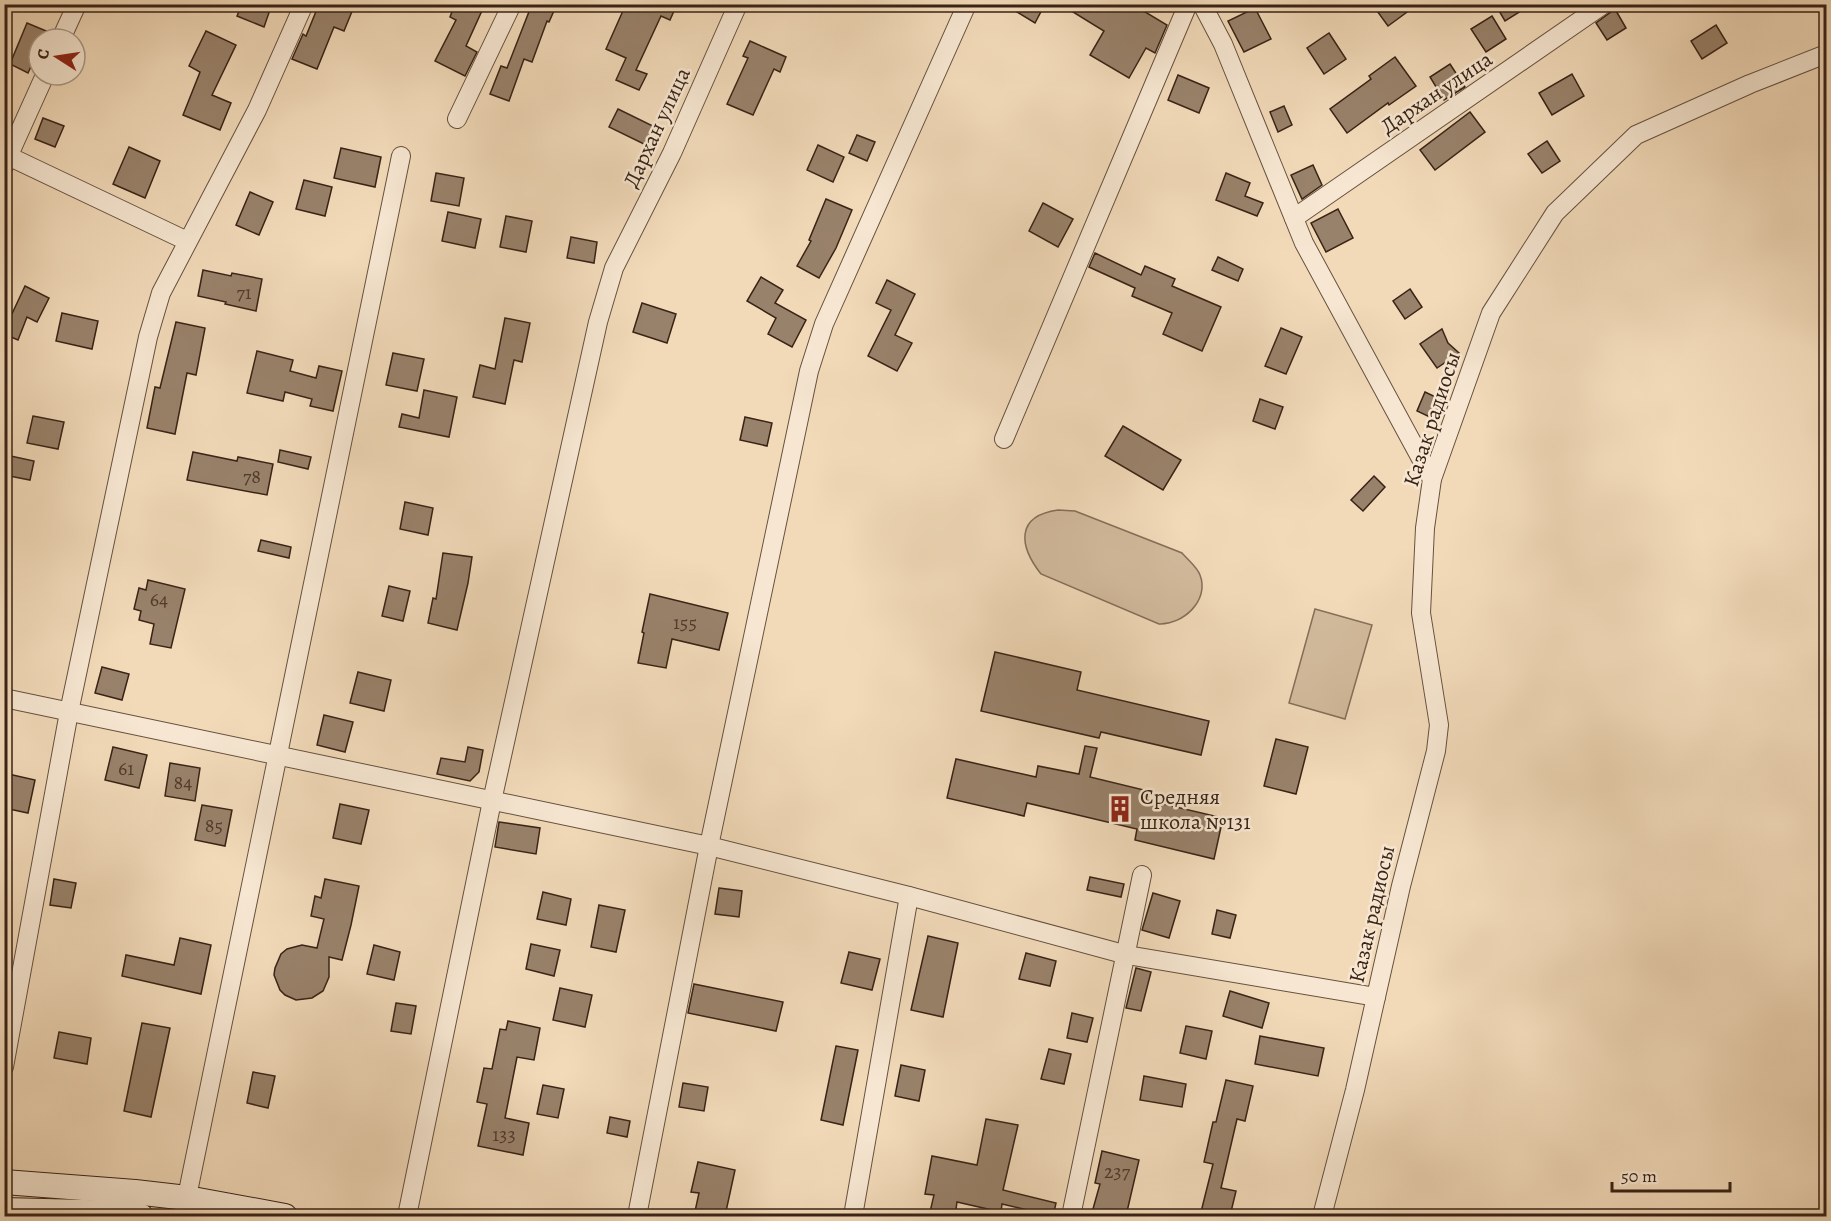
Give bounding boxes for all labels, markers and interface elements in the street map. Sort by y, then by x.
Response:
north arrow [27,27,87,87]
street label: Дархан улица [1375,44,1499,141]
text: С [32,47,55,61]
street label: Дархан улица [616,62,698,192]
house number: 71 [236,279,252,306]
street label: Казак радиосы [1396,348,1468,491]
house number: 78 [243,463,261,490]
house number: 64 [150,586,168,613]
house number: 155 [673,609,697,636]
house number: 61 [118,755,134,782]
house number: 84 [174,769,192,796]
place label: Средняя школа №131 [1140,782,1251,837]
building icon: Средняя школа №131 [1105,794,1135,824]
house number: 85 [205,812,223,839]
street label: Казак радиосы [1342,843,1402,986]
house number: 133 [492,1121,516,1148]
scale bar [1612,1155,1730,1193]
house number: 237 [1104,1158,1131,1185]
text: 50 m [1621,1164,1657,1188]

